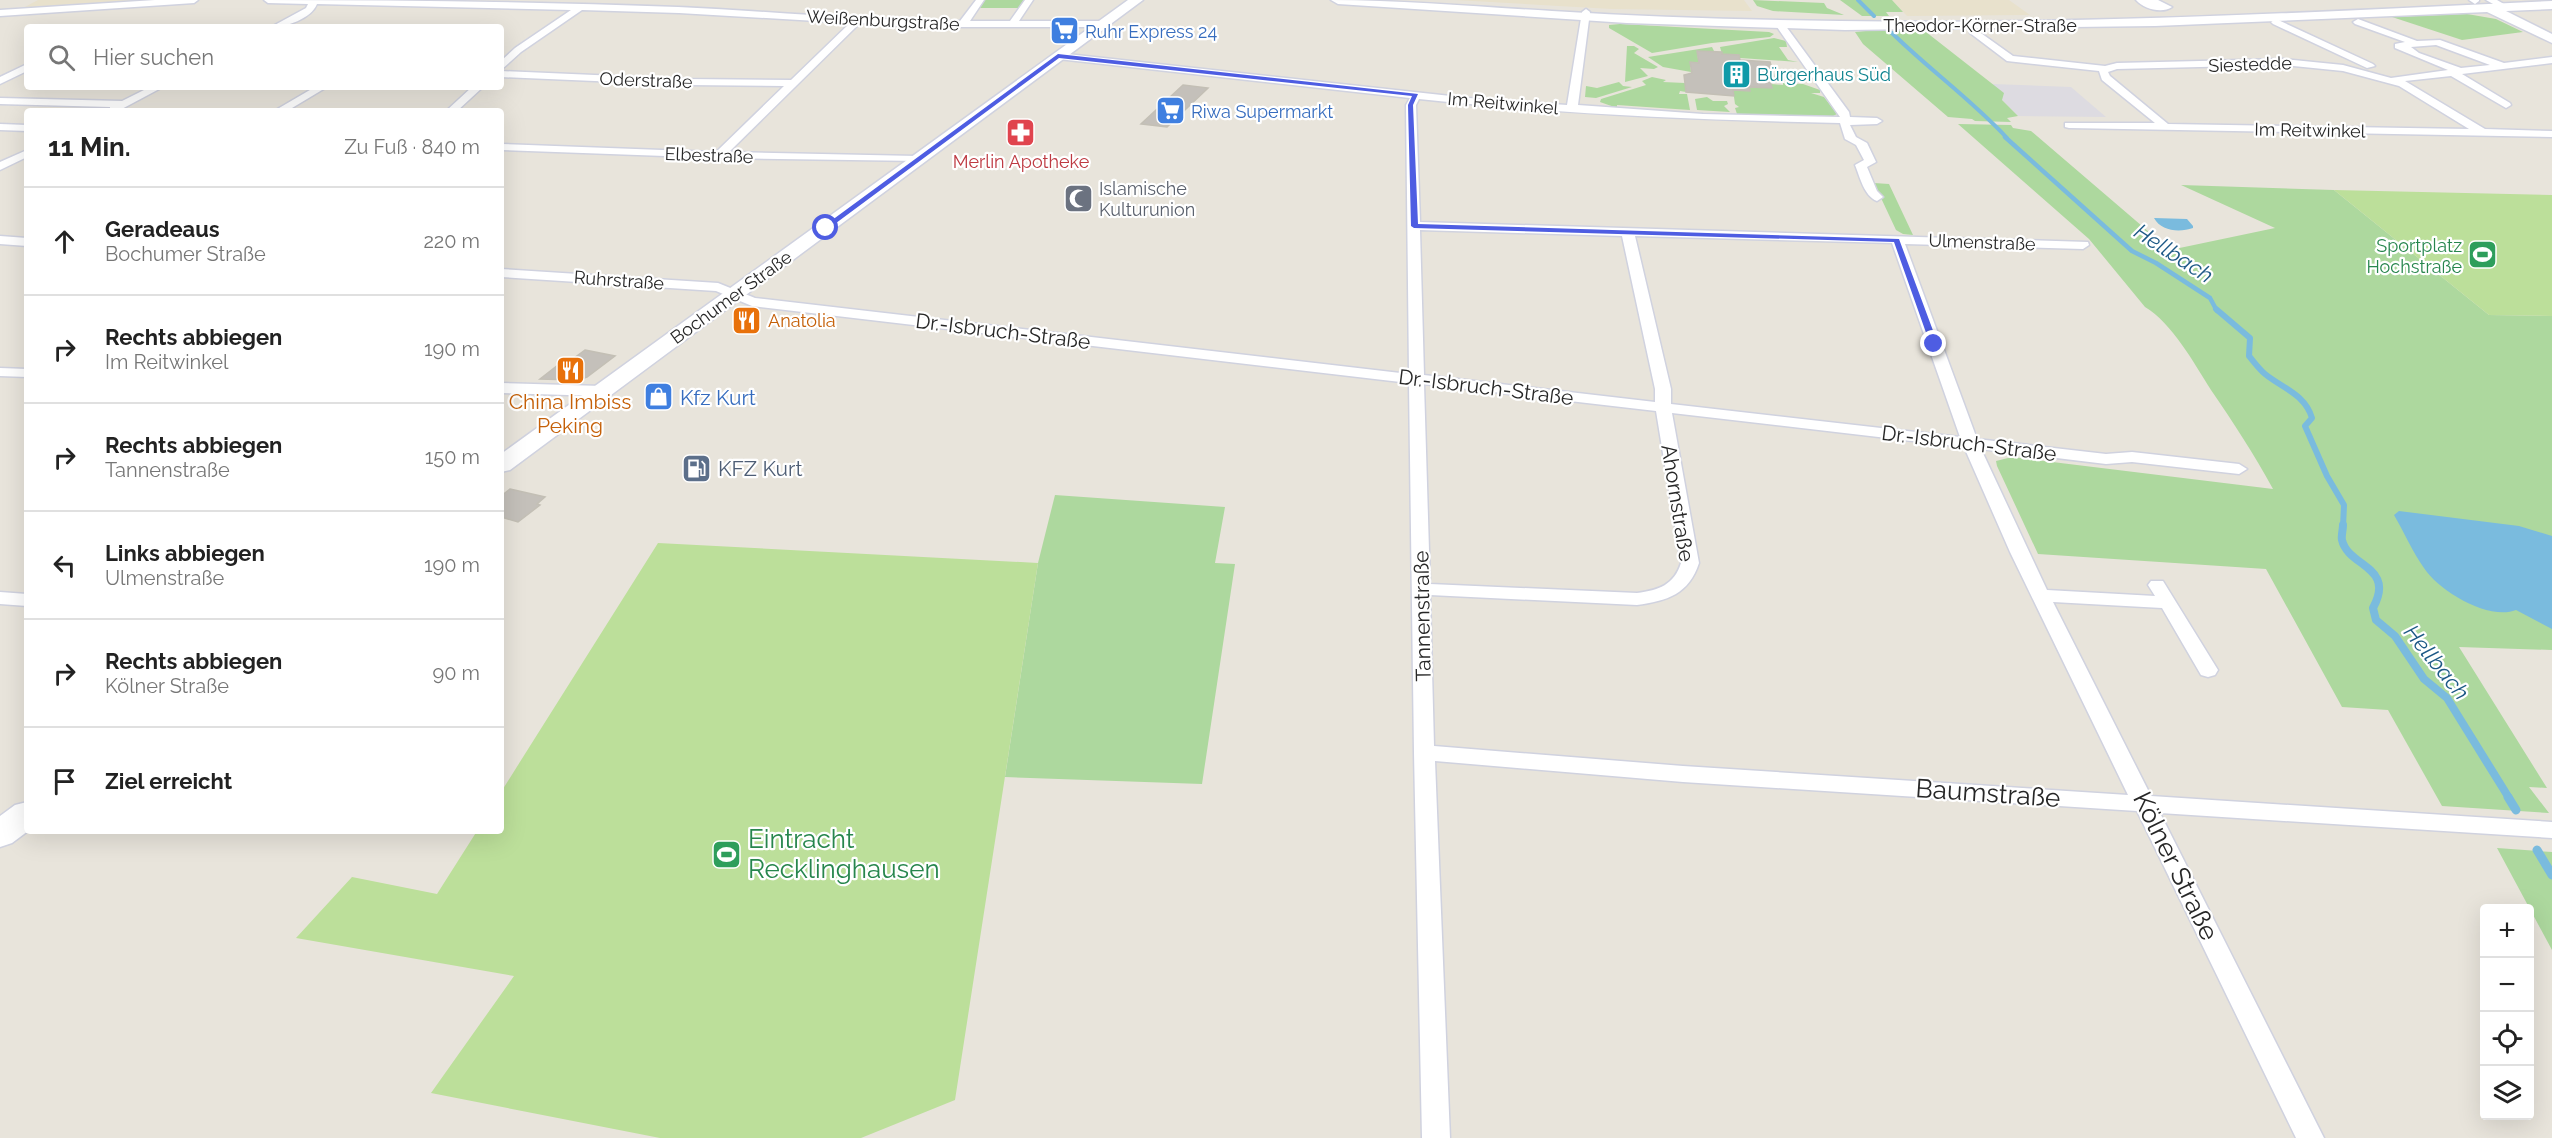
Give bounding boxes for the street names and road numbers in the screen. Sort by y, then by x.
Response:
street label: Weißenburgstraße [806,6,961,35]
street label: Theodor-Körner-Straße [1883,15,2077,36]
street label: Siestedde [2208,52,2293,76]
street label: Oderstraße [599,68,693,92]
street label: Im Reitwinkel [1447,88,1559,118]
street label: Im Reitwinkel [2254,119,2366,141]
street label: Elbestraße [664,143,754,167]
street label: Ulmenstraße [1928,230,2036,254]
street label: Bochumer Straße [666,246,796,348]
street label: Ruhrstraße [573,266,665,294]
street label: Dr.-Isbruch-Straße [914,308,1092,354]
street label: Dr.-Isbruch-Straße [1397,364,1575,410]
street label: Dr.-Isbruch-Straße [1880,420,2058,466]
street label: Ahornstraße [1656,443,1700,563]
street label: Tannenstraße [1408,550,1436,682]
street label: Baumstraße [1915,773,2061,813]
street label: Kölner Straße [2127,787,2225,945]

